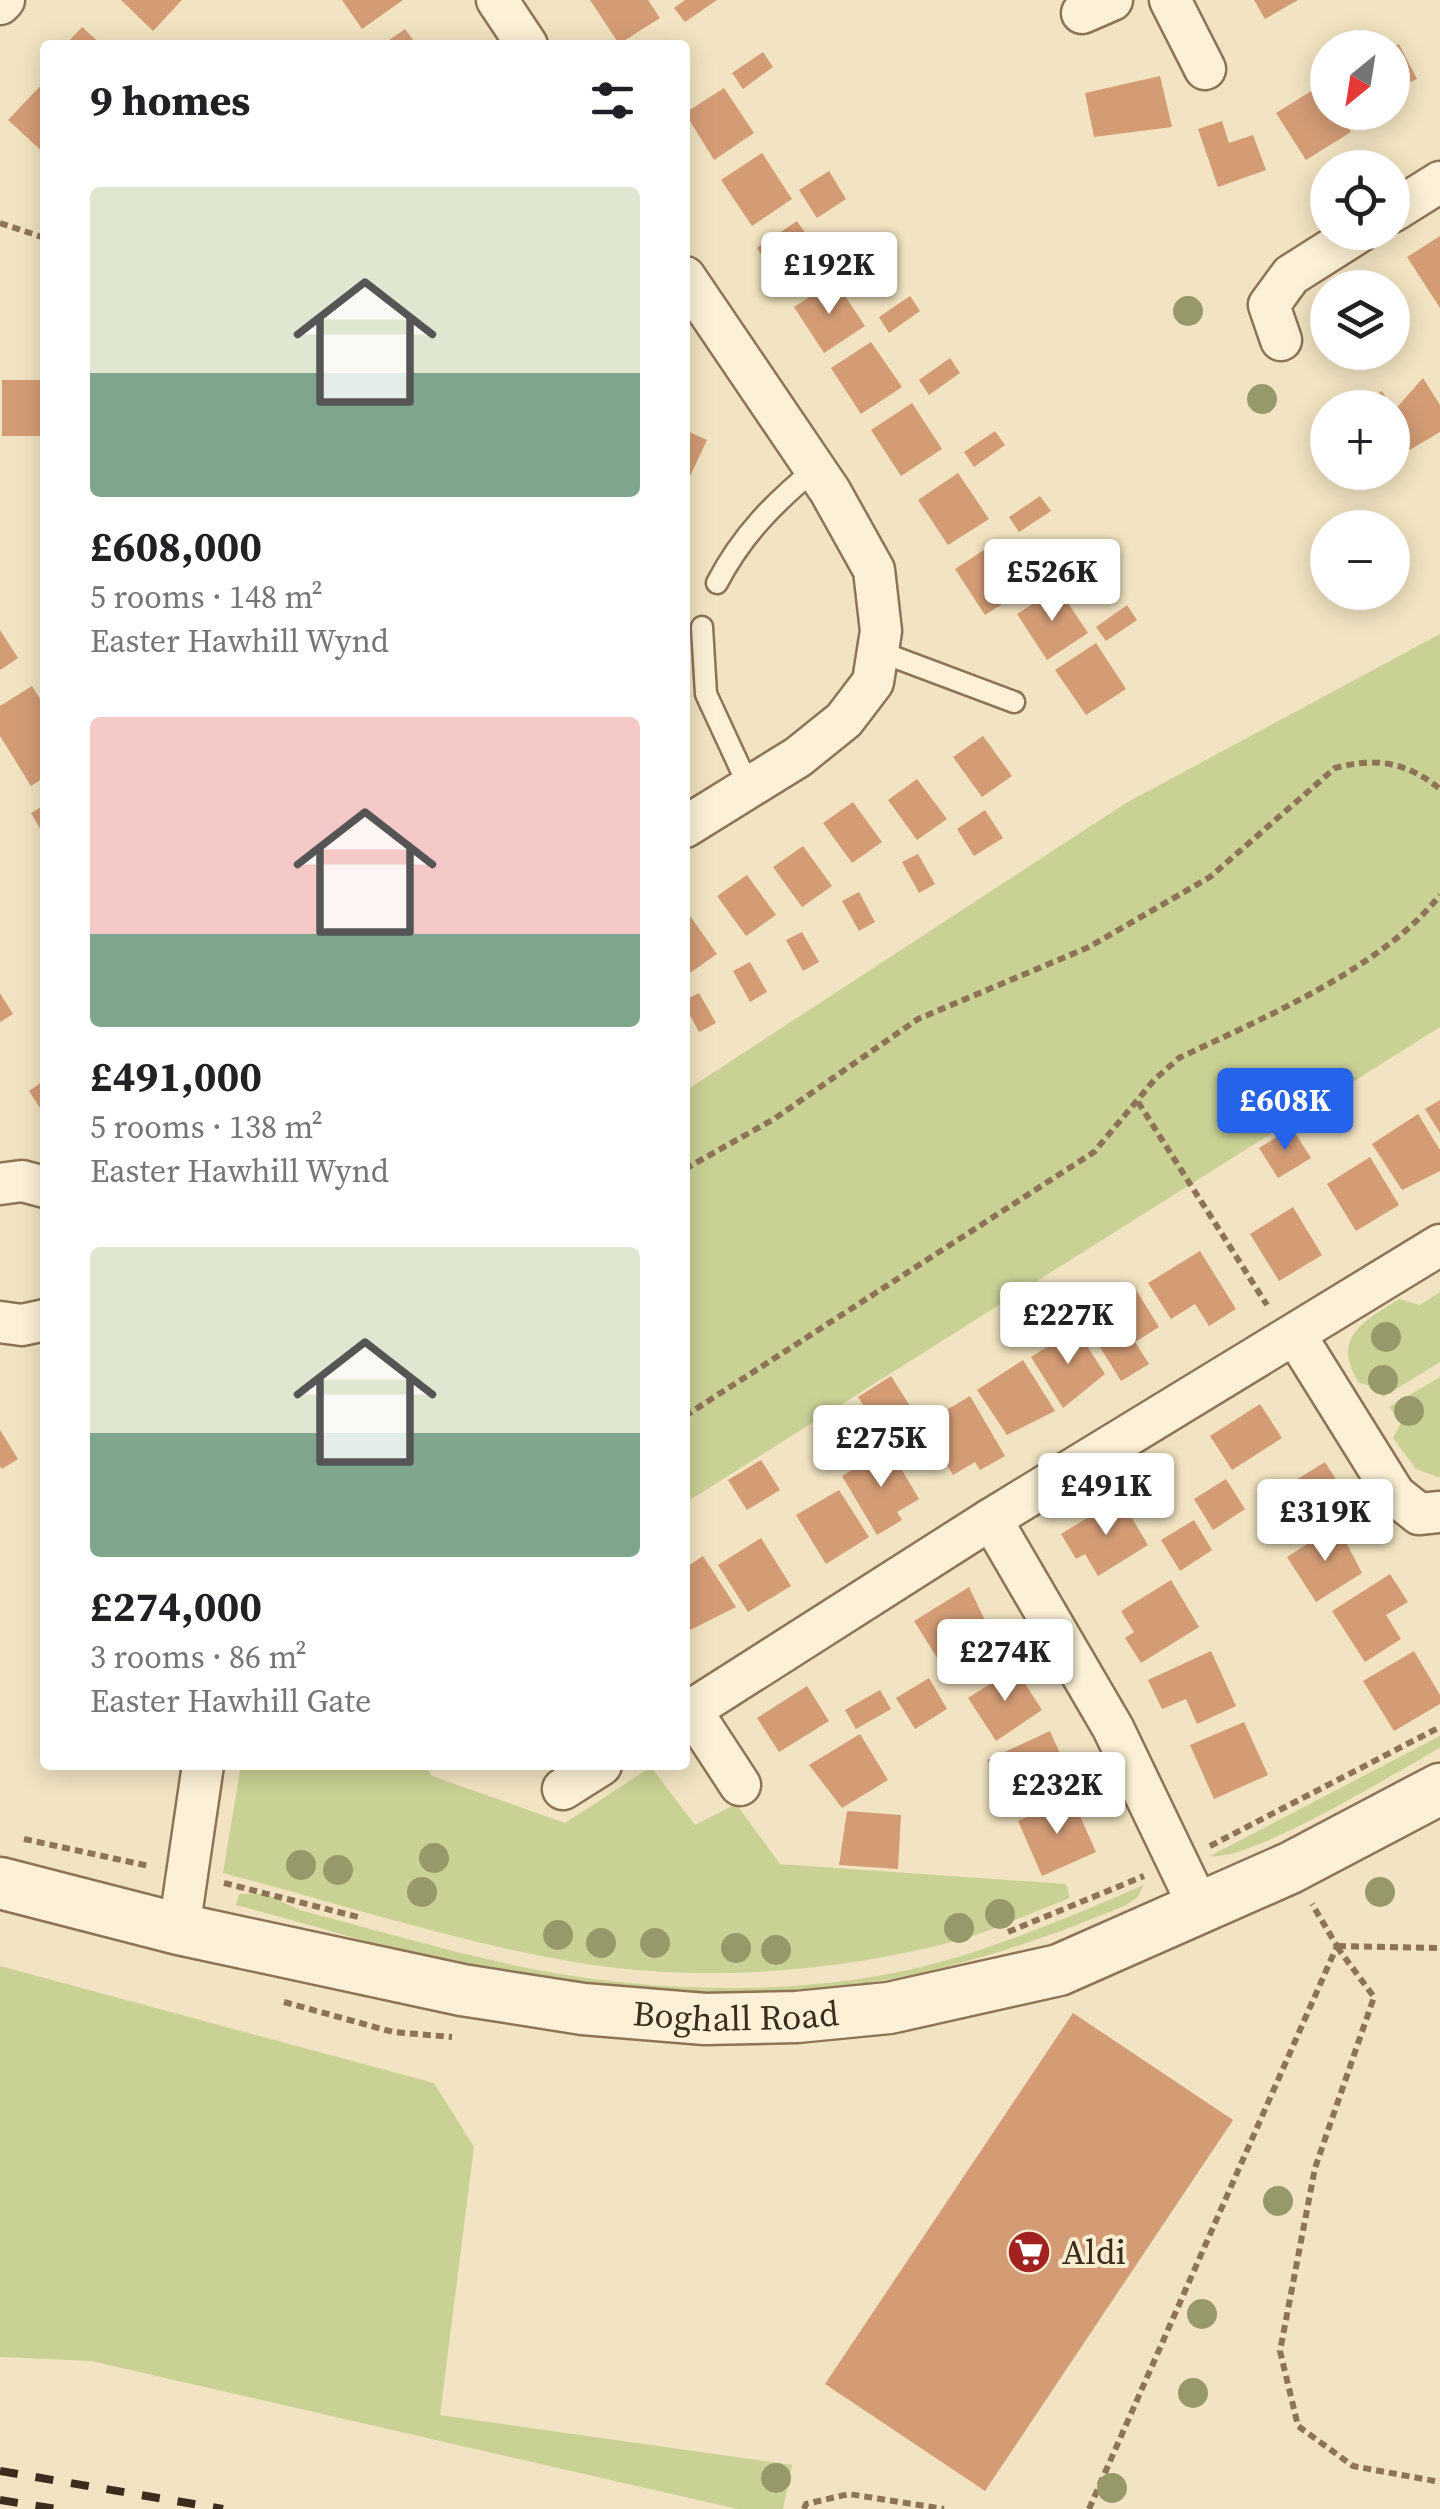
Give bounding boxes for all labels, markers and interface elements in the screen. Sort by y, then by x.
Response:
north arrow [1310,30,1410,130]
map controls [1310,30,1410,610]
text: 9 homes [90,71,250,129]
icon: filters [585,73,640,128]
button: locate [1310,150,1410,250]
pin: £192K [759,232,899,317]
text: £192K [783,242,875,286]
icon: home [275,252,455,432]
button: layers [1310,270,1410,370]
button: + [1310,390,1410,490]
button: − [1310,510,1410,610]
text: £608,000 [90,517,262,575]
pin: £526K [982,539,1122,624]
text: £526K [1006,549,1098,593]
text: 5 rooms · 148 m² [90,575,323,619]
text: Easter Hawhill Wynd [90,619,389,663]
icon: home [275,782,455,962]
text: £491,000 [90,1047,262,1105]
pin: £608K [1215,1068,1355,1153]
text: £608K [1239,1078,1331,1122]
text: 5 rooms · 138 m² [90,1105,323,1149]
text: Easter Hawhill Wynd [90,1149,389,1193]
pin: £227K [998,1282,1138,1367]
text: £227K [1022,1292,1114,1336]
icon: home [275,1312,455,1492]
pin: £275K [811,1405,951,1490]
text: £275K [835,1415,927,1459]
pin: £491K [1036,1453,1176,1538]
text: £491K [1060,1463,1152,1507]
pin: £319K [1255,1479,1395,1564]
text: £319K [1279,1489,1371,1533]
text: £274,000 [90,1577,262,1635]
pin: £274K [935,1619,1075,1704]
text: £274K [959,1629,1051,1673]
text: 3 rooms · 86 m² [90,1635,307,1679]
text: Easter Hawhill Gate [90,1679,371,1723]
pin: £232K [987,1752,1127,1837]
text: £232K [1011,1762,1103,1806]
street label: Boghall Road [631,1989,841,2044]
place label: Aldi [1062,2228,1126,2276]
supermarket icon: Aldi [1006,2229,1052,2275]

